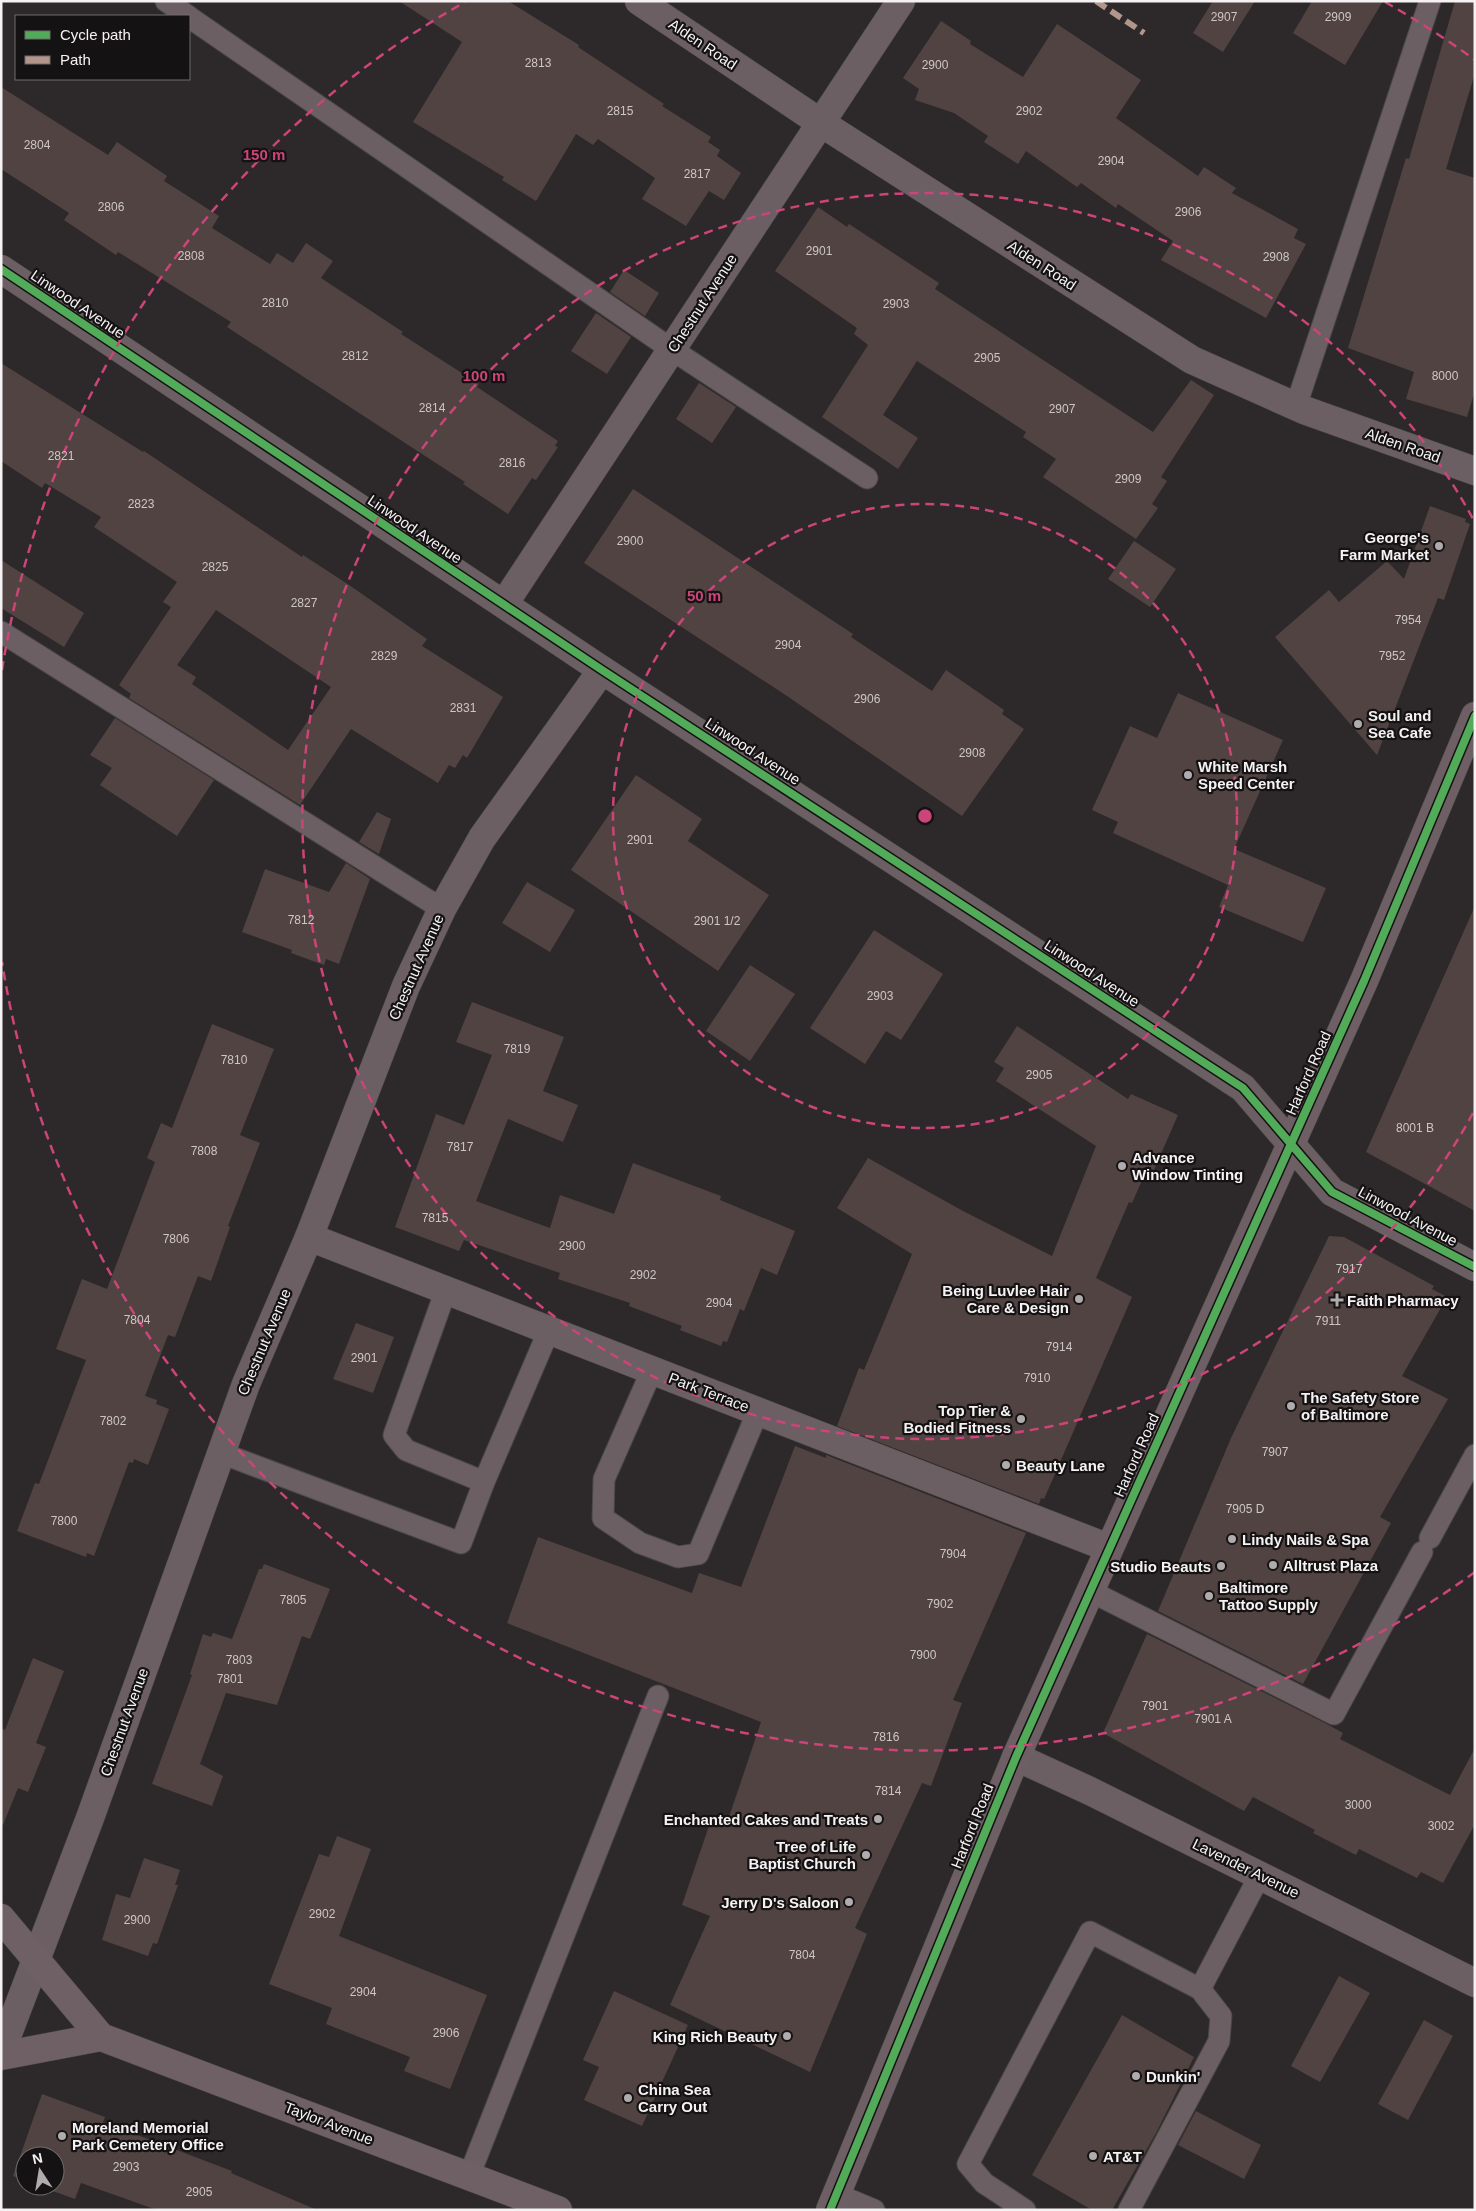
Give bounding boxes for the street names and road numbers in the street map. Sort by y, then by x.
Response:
street label: Alden Road [666,15,740,73]
street label: Alden Road [1004,237,1080,293]
street label: Chestnut Avenue [664,251,740,355]
street label: Linwood Avenue [28,266,128,342]
street label: Alden Road [1363,424,1443,466]
street label: Linwood Avenue [365,491,465,567]
street label: Linwood Avenue [702,714,804,788]
street label: Chestnut Avenue [385,911,447,1023]
street label: Linwood Avenue [1041,936,1143,1010]
street label: Harford Road [1282,1028,1334,1118]
street label: Linwood Avenue [1356,1183,1460,1249]
street label: Chestnut Avenue [234,1286,294,1398]
street label: Park Terrace [666,1369,752,1415]
street label: Harford Road [1110,1410,1162,1500]
street label: Chestnut Avenue [97,1666,151,1778]
street label: Harford Road [947,1781,997,1871]
street label: Lavender Avenue [1190,1835,1302,1901]
street label: Taylor Avenue [282,2098,376,2148]

